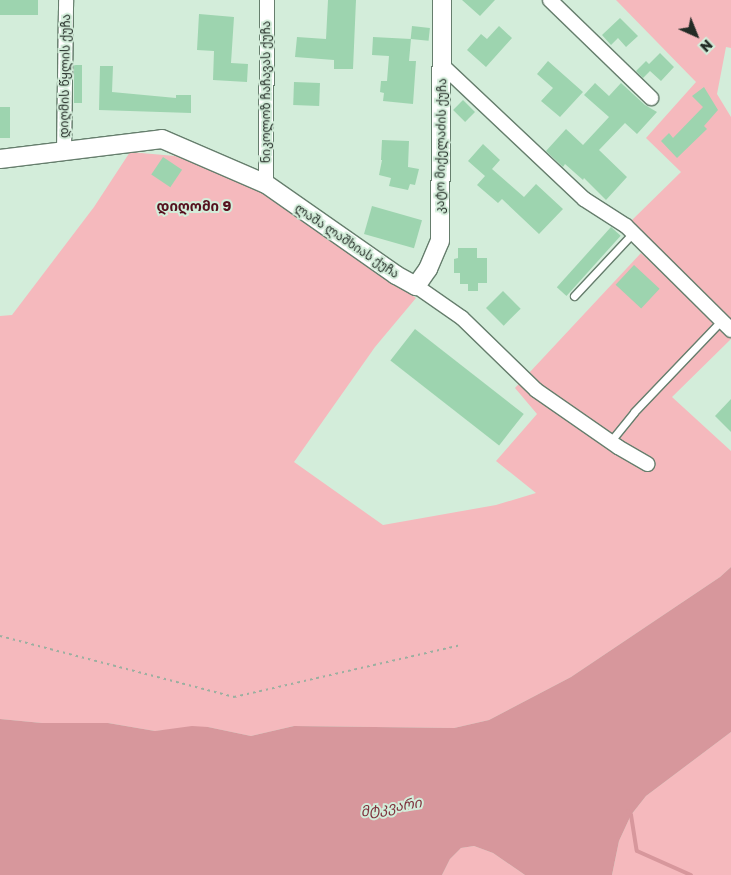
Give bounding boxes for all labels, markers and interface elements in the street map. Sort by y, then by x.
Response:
north arrow [671,10,721,60]
street label: დიღმის წყლის ქუჩა [57,14,73,138]
street label: ნიკოლოზ ჩაჩავას ქუჩა [259,21,273,163]
text: N [697,36,717,56]
street label: კატო მიქელაძის ქუჩა [433,78,449,214]
district label: დიღომი 9 [157,198,231,214]
street label: ლაშა ლაშხიას ქუჩა [292,201,402,281]
water label: მტკვარი [359,794,423,820]

